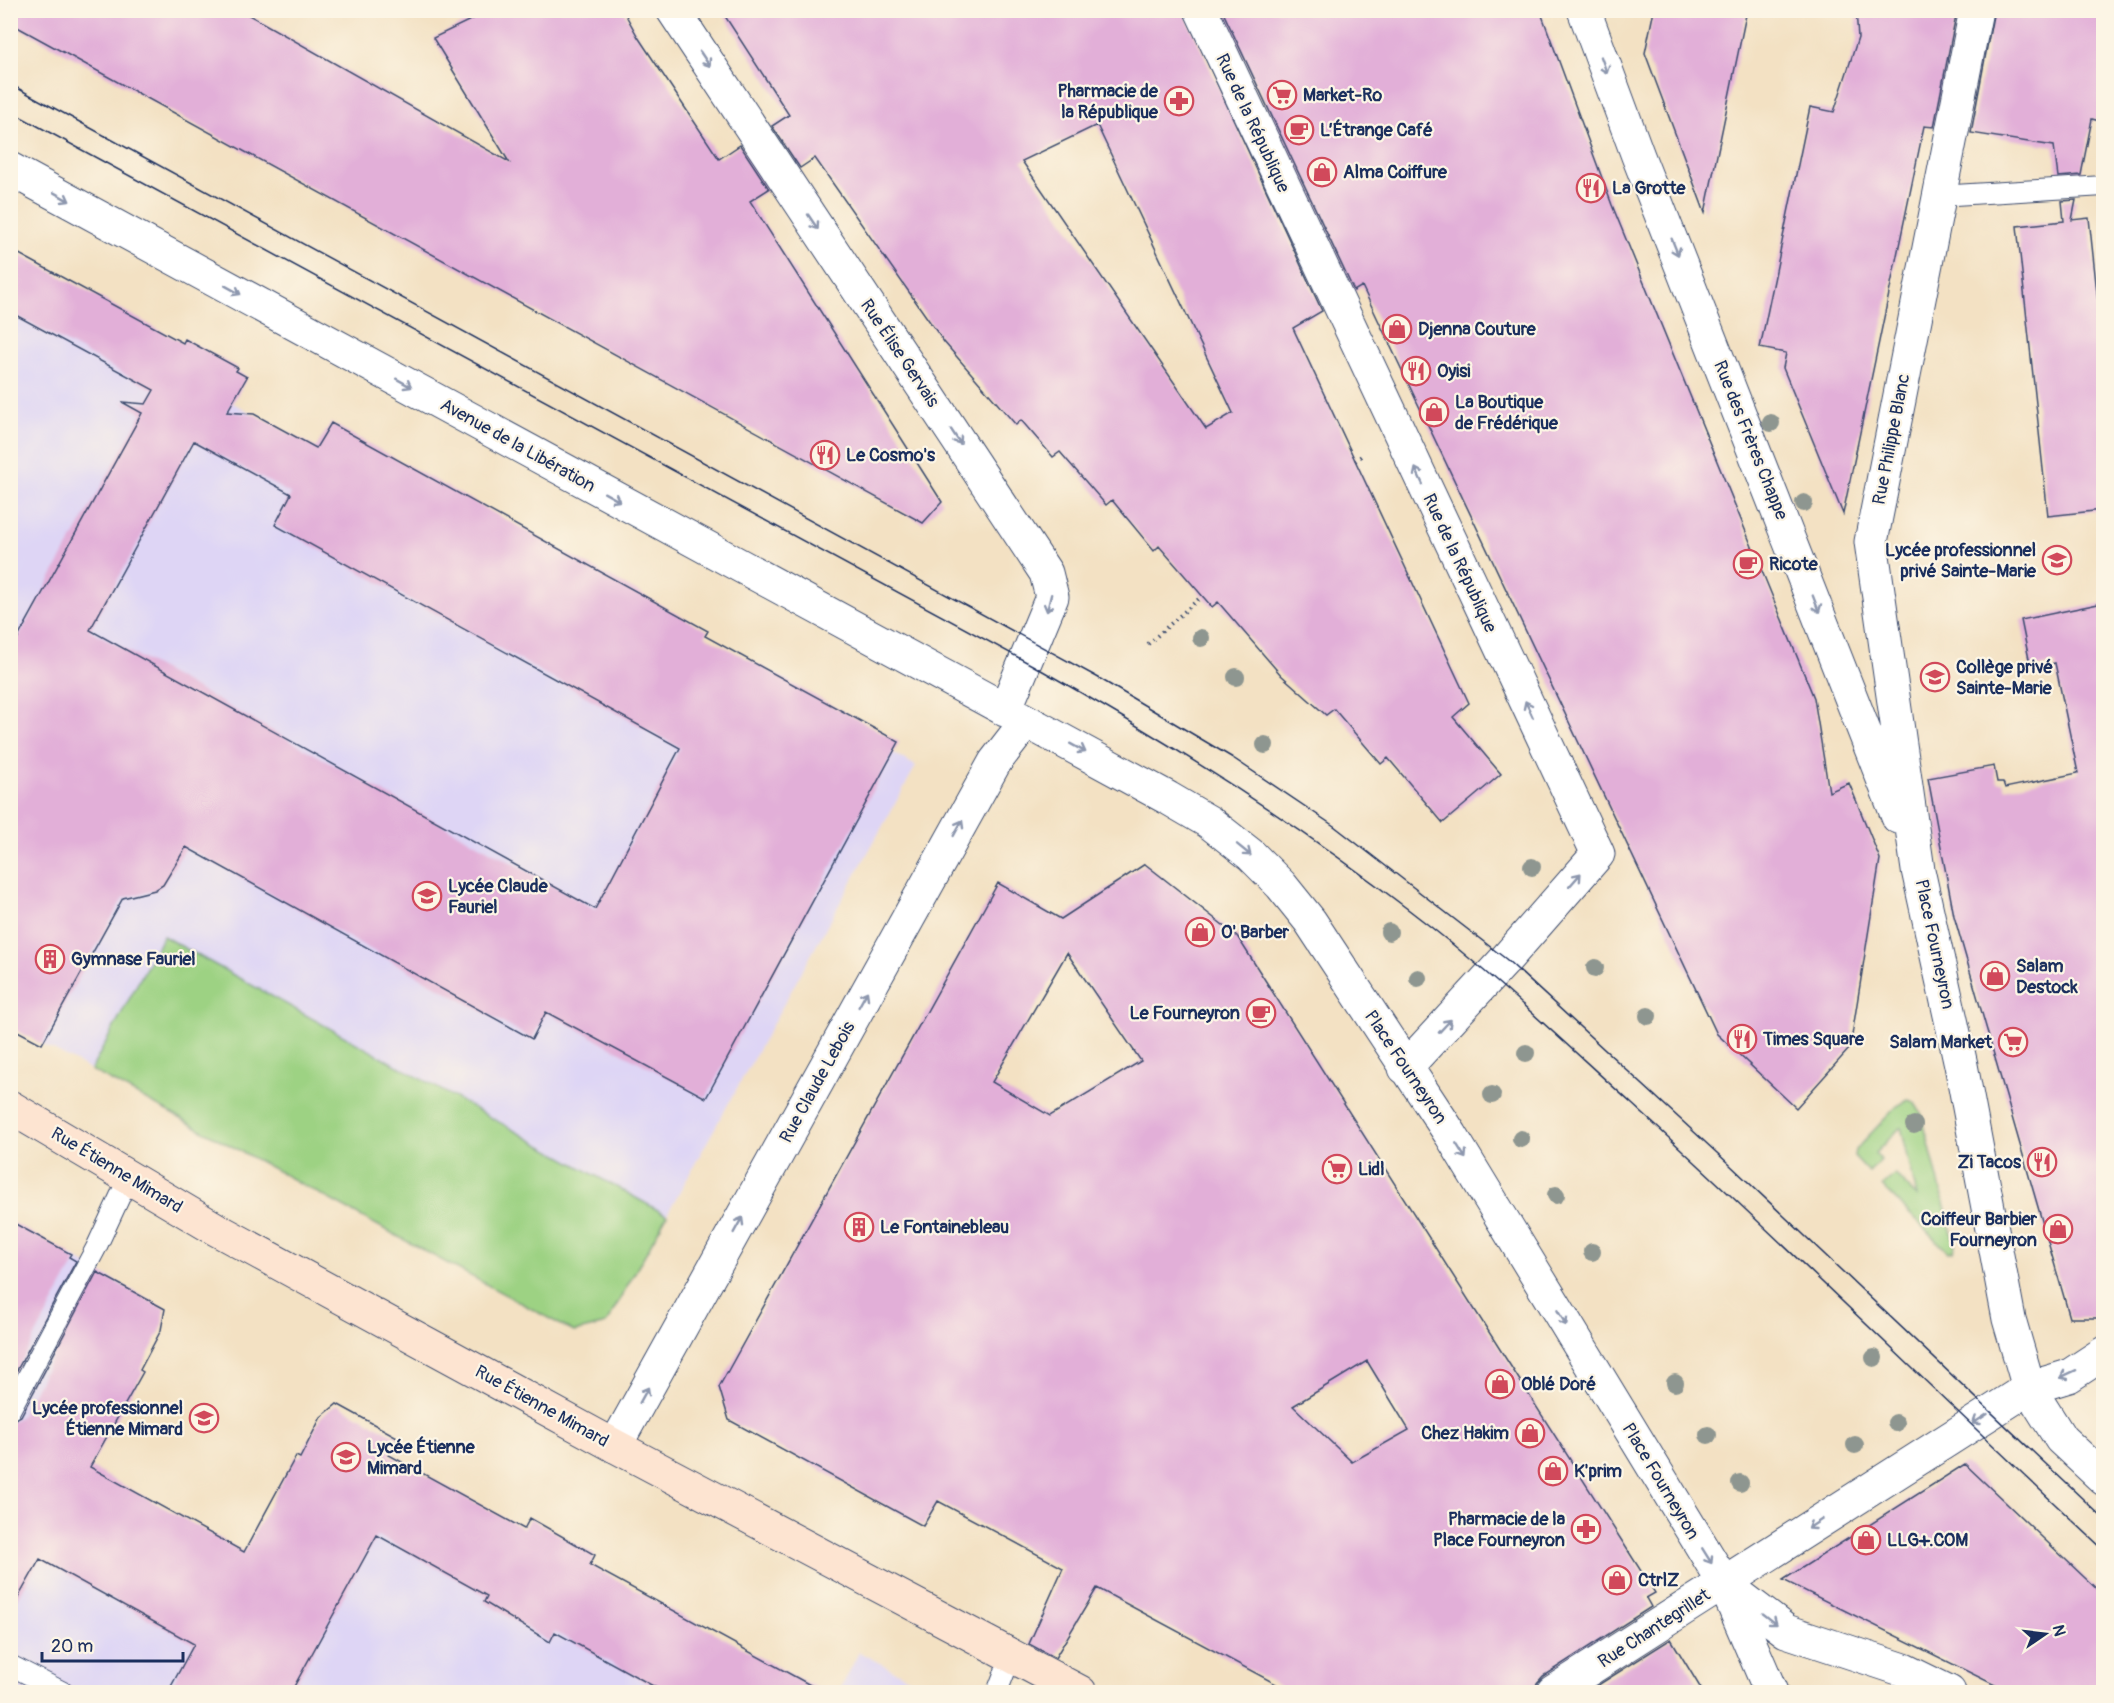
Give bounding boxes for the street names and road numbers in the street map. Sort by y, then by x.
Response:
street label: Rue de la République [1210,50,1295,197]
street label: Rue Élise Gervais [855,295,944,412]
street label: Rue des Frères Chappe [1708,357,1793,523]
street label: Rue Philippe Blanc [1868,372,1915,507]
street label: Avenue de la Libération [436,393,599,498]
street label: Rue de la République [1417,490,1502,637]
street label: Place Fourneyron [1910,877,1959,1011]
street label: Place Fourneyron [1359,1006,1452,1128]
street label: Rue Claude Lebois [775,1018,860,1147]
street label: Rue Étienne Mimard [47,1122,187,1219]
street label: Rue Étienne Mimard [471,1360,613,1453]
street label: Place Fourneyron [1617,1419,1704,1544]
street label: Rue Chantegrillet [1594,1583,1715,1673]

